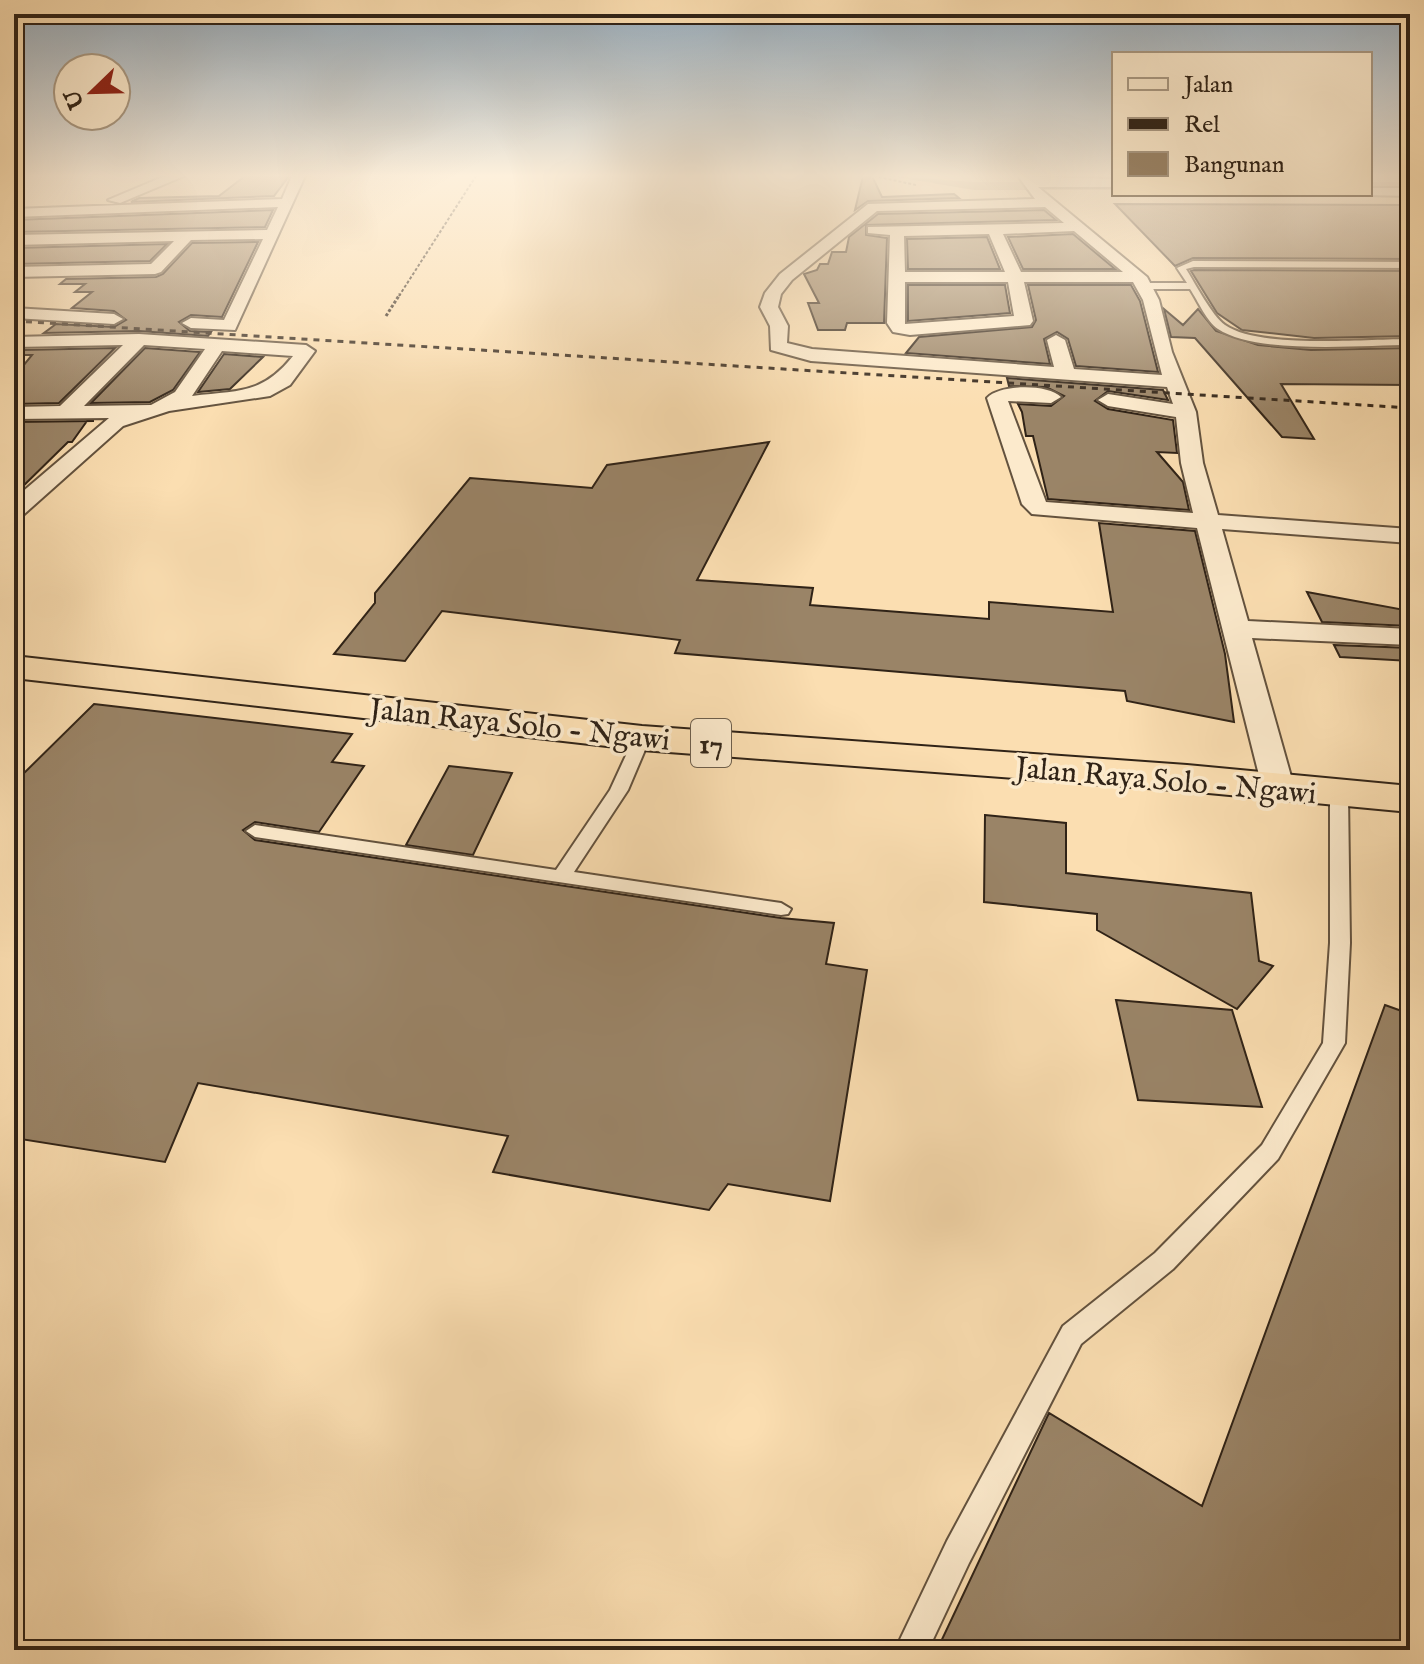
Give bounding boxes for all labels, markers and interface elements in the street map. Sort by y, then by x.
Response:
north arrow [52,52,132,132]
legend [1112,52,1372,196]
text: Jalan [1181,70,1233,101]
text: U [58,84,92,114]
text: Rel [1184,110,1220,141]
text: Bangunan [1184,150,1285,181]
street label: Jalan Raya Solo - Ngawi [365,691,672,761]
road number: 17 [691,719,731,767]
street label: Jalan Raya Solo - Ngawi [1011,750,1318,814]

